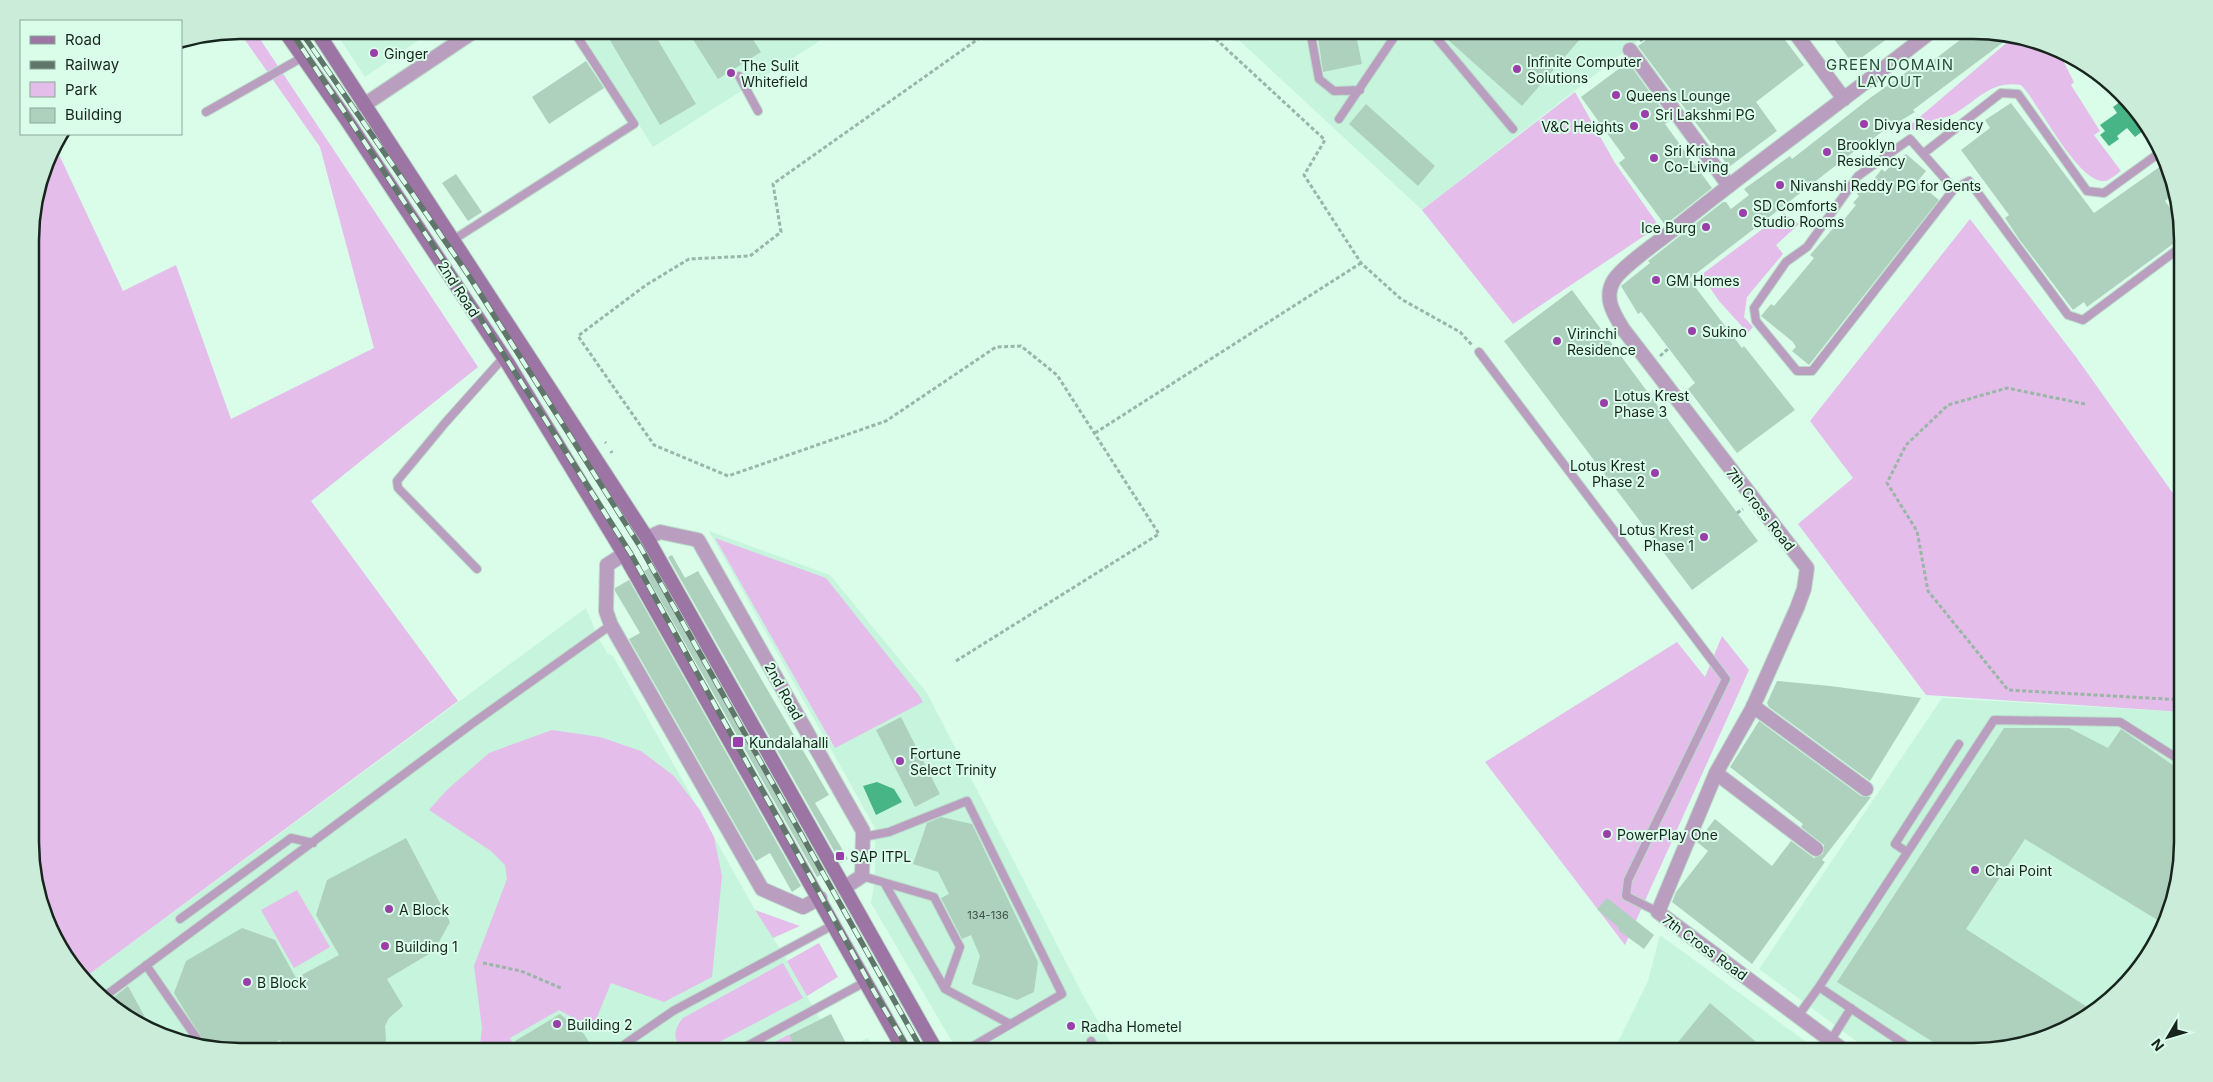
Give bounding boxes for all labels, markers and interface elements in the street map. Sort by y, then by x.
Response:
legend [20,20,182,135]
text: Road [65,30,101,49]
place label: Ginger [384,45,428,62]
marker: Ginger [368,47,380,59]
place label: Infinite Computer Solutions [1527,53,1641,86]
text: Railway [65,55,120,74]
district label: GREEN DOMAIN LAYOUT [1826,55,1954,91]
place label: The Sulit Whitefield [741,57,808,90]
marker: Infinite Computer Solutions [1511,63,1523,75]
marker: The Sulit Whitefield [725,67,737,79]
text: Park [65,80,98,99]
place label: Queens Lounge [1626,87,1731,104]
marker: Queens Lounge [1610,89,1622,101]
text: Building [65,105,122,124]
place label: Sri Lakshmi PG [1655,106,1755,123]
marker: Sri Lakshmi PG [1639,108,1651,120]
place label: Divya Residency [1874,116,1983,133]
place label: V&C Heights [1541,118,1624,135]
marker: Divya Residency [1858,118,1870,130]
marker: V&C Heights [1628,120,1640,132]
place label: Brooklyn Residency [1837,136,1905,169]
place label: Sri Krishna Co-Living [1664,142,1736,175]
marker: Brooklyn Residency [1821,146,1833,158]
marker: Sri Krishna Co-Living [1648,152,1660,164]
place label: Nivanshi Reddy PG for Gents [1790,177,1981,194]
marker: Nivanshi Reddy PG for Gents [1774,179,1786,191]
place label: SD Comforts Studio Rooms [1753,197,1844,230]
marker: SD Comforts Studio Rooms [1737,207,1749,219]
place label: Ice Burg [1641,219,1696,236]
marker: Ice Burg [1700,221,1712,233]
street label: 2nd Road [435,258,483,320]
place label: GM Homes [1666,272,1740,289]
marker: GM Homes [1650,274,1662,286]
place label: Sukino [1702,323,1747,340]
place label: Virinchi Residence [1567,325,1636,358]
marker: Sukino [1686,325,1698,337]
marker: Virinchi Residence [1551,335,1563,347]
place label: Lotus Krest Phase 3 [1614,387,1689,420]
marker: Lotus Krest Phase 3 [1598,397,1610,409]
place label: Lotus Krest Phase 2 [1570,457,1645,490]
street label: 7th Cross Road [1723,464,1799,554]
marker: Lotus Krest Phase 2 [1649,467,1661,479]
place label: Lotus Krest Phase 1 [1619,521,1694,554]
marker: Lotus Krest Phase 1 [1698,531,1710,543]
street label: 2nd Road [761,659,807,723]
place label: Kundalahalli [749,734,828,751]
marker: Kundalahalli [731,735,745,749]
place label: Fortune Select Trinity [910,745,997,778]
marker: Fortune Select Trinity [894,755,906,767]
place label: PowerPlay One [1617,826,1718,843]
marker: PowerPlay One [1601,828,1613,840]
place label: SAP ITPL [850,848,911,865]
marker: SAP ITPL [834,850,846,862]
place label: Chai Point [1985,862,2053,879]
marker: Chai Point [1969,864,1981,876]
place label: A Block [399,901,450,918]
marker: A Block [383,903,395,915]
house number: 134-136 [967,908,1009,922]
street label: 7th Cross Road [1659,910,1751,984]
place label: Building 1 [395,938,458,955]
marker: Building 1 [379,940,391,952]
place label: B Block [257,974,307,991]
marker: B Block [241,976,253,988]
north arrow [2143,1012,2193,1062]
place label: Building 2 [567,1016,633,1033]
marker: Building 2 [551,1018,563,1030]
place label: Radha Hometel [1081,1018,1182,1035]
marker: Radha Hometel [1065,1020,1077,1032]
text: N [2147,1036,2167,1055]

